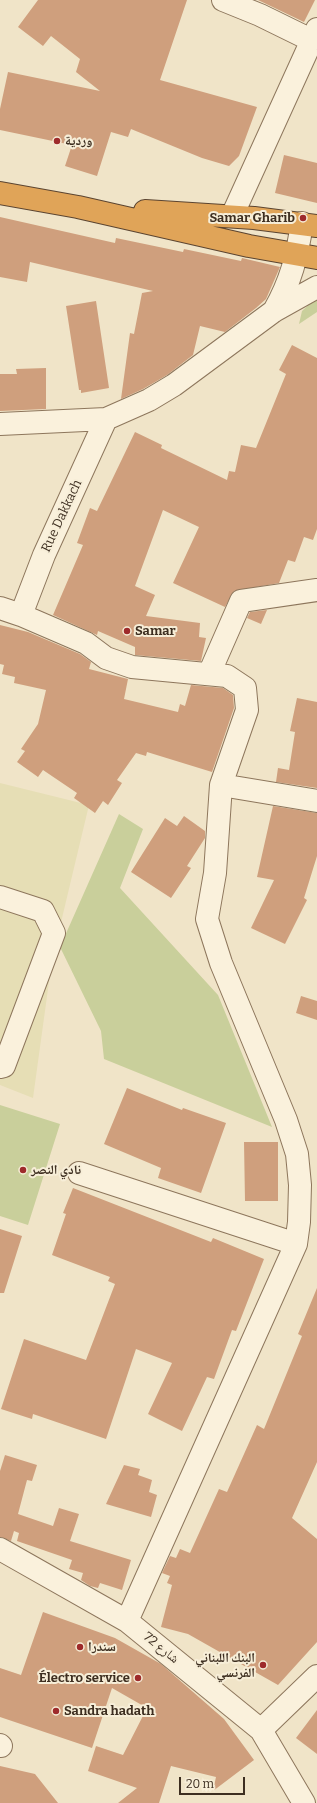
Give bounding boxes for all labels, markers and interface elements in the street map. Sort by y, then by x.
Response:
place label: وردية [65,133,93,149]
marker: وردية [52,136,62,146]
place label: Samar Gharib [209,210,295,226]
marker: Samar Gharib [298,213,308,223]
street label: Rue Dakkach [38,477,86,555]
place label: Samar [135,623,176,639]
marker: Samar [122,626,132,636]
place label: نادي النصر [31,1162,81,1178]
marker: نادي النصر [18,1165,28,1175]
street label: شارع 72 [140,1629,182,1667]
place label: سندرا [88,1639,116,1655]
marker: سندرا [75,1642,85,1652]
place label: البنك اللبناني الفرنسي [195,1650,255,1681]
marker: البنك اللبناني الفرنسي [258,1660,268,1670]
place label: Électro service [39,1670,130,1686]
marker: Électro service [133,1673,143,1683]
place label: Sandra hadath [64,1703,154,1719]
marker: Sandra hadath [51,1706,61,1716]
scale bar [181,1769,247,1795]
text: 20 m [186,1777,214,1791]

